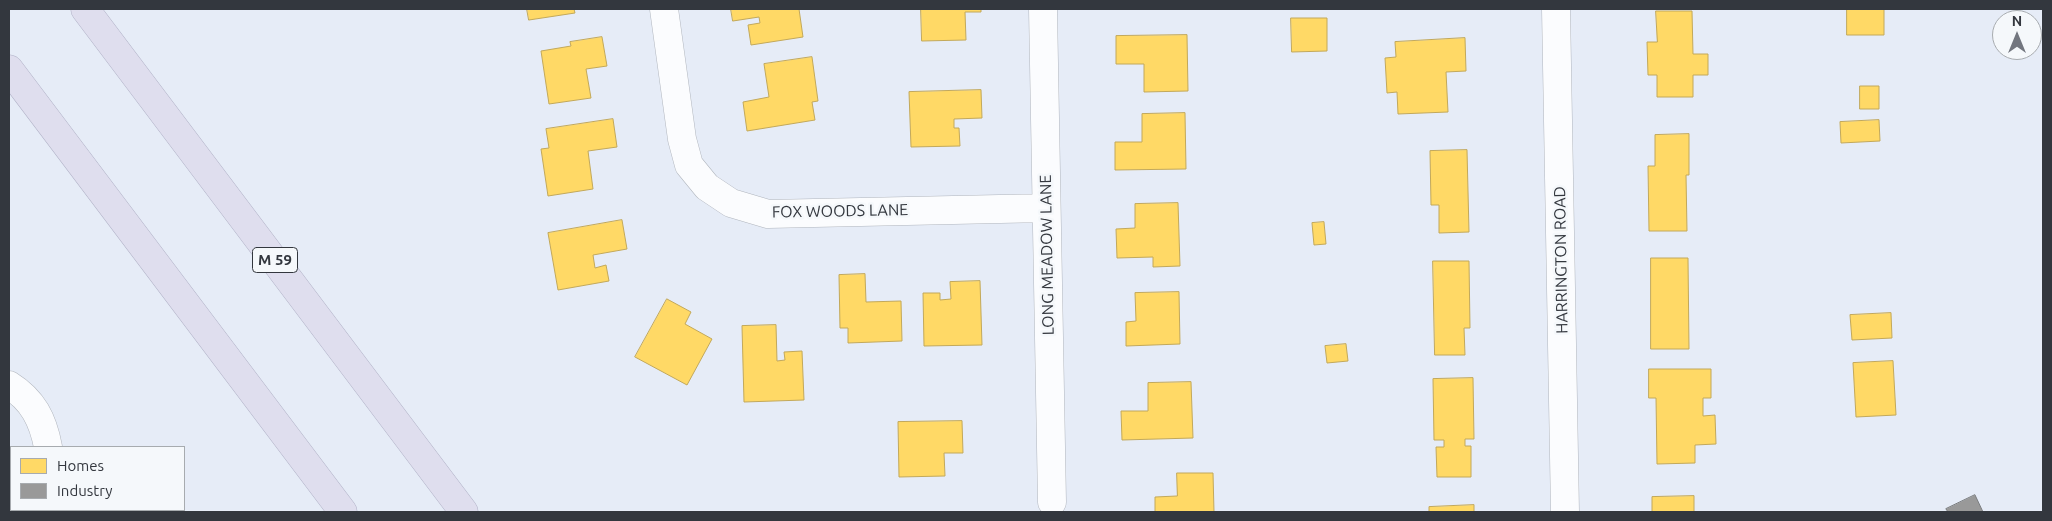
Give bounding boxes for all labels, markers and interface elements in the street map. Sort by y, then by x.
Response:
north arrow [1992,10,2042,60]
text: N [2012,13,2022,29]
street label: LONG MEADOW LANE [1036,174,1058,336]
street label: HARRINGTON ROAD [1550,186,1572,334]
street label: FOX WOODS LANE [772,200,908,222]
road number: M 59 [252,248,298,272]
legend [10,446,185,511]
text: Homes [57,457,104,474]
text: Industry [57,482,112,499]

